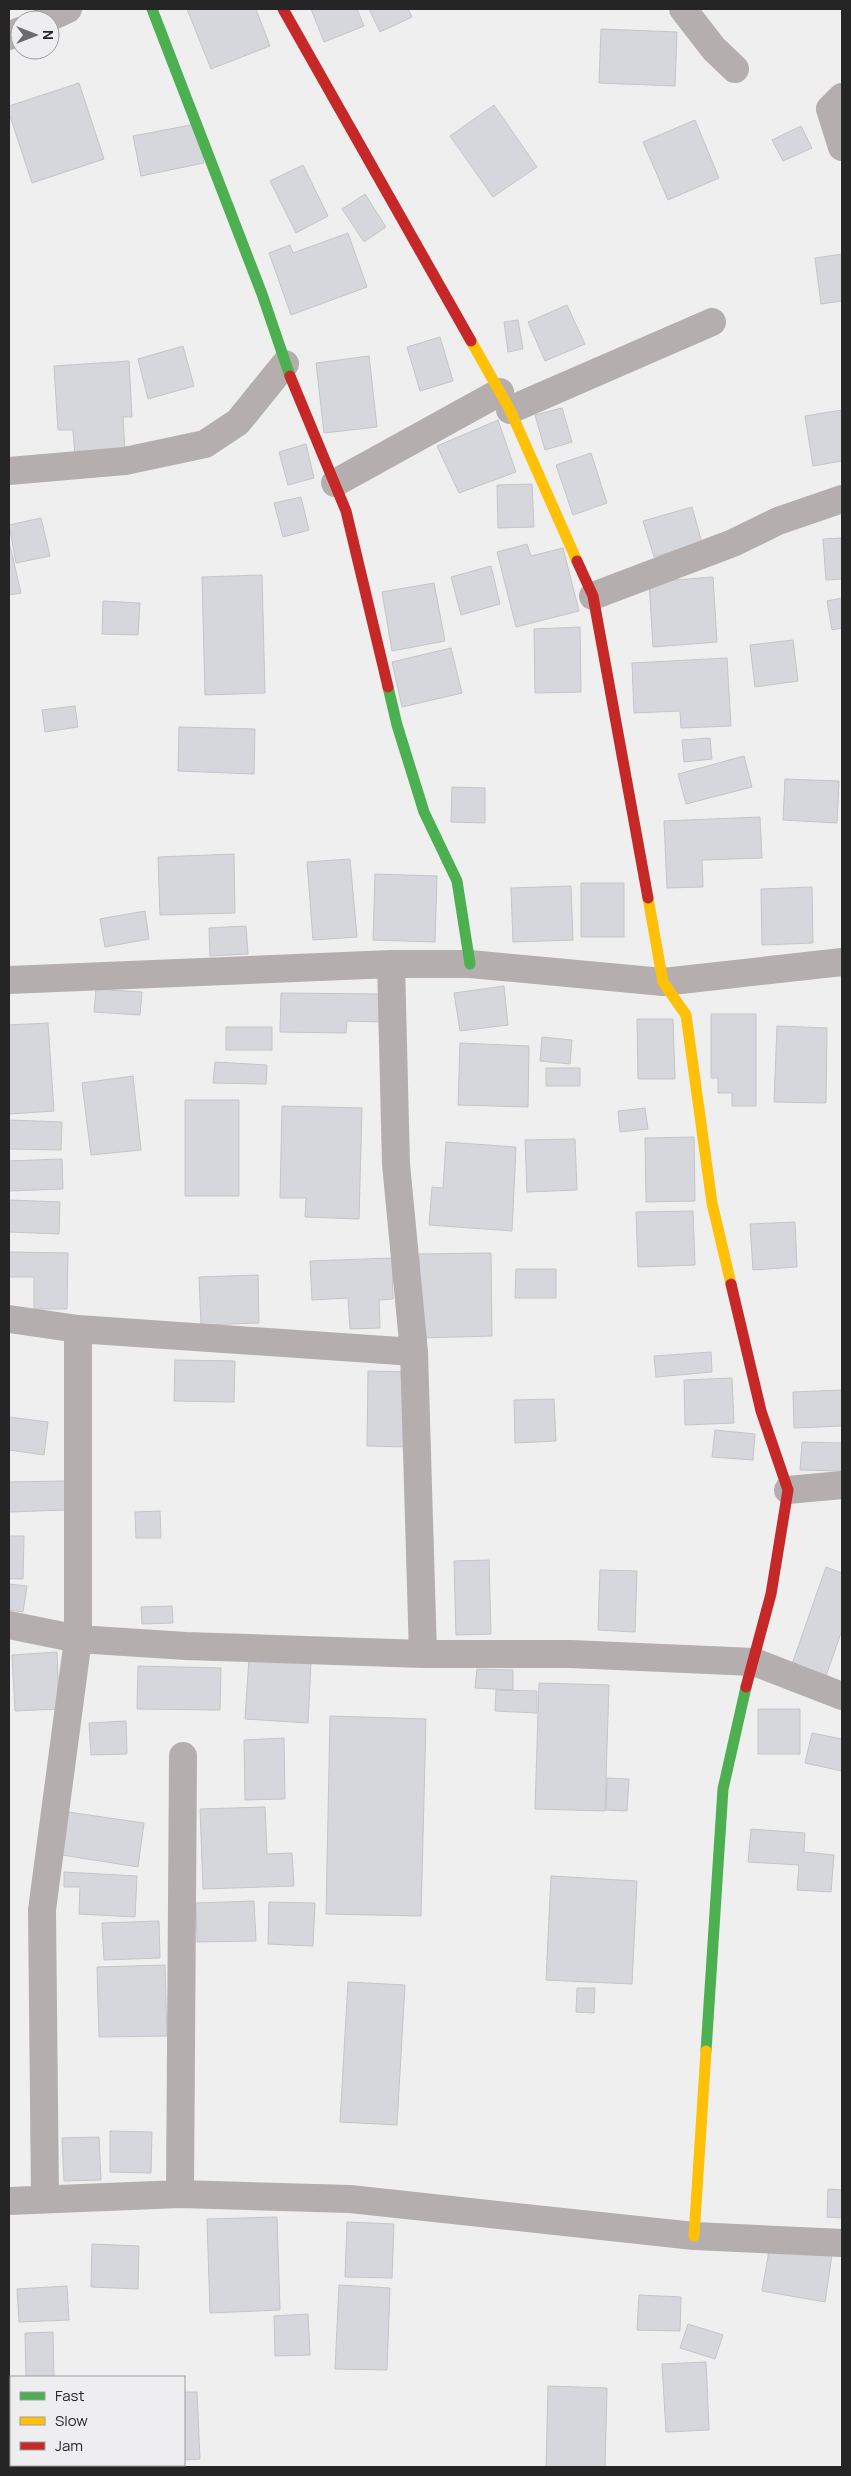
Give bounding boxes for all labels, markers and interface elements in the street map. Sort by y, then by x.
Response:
north arrow [10,10,60,60]
text: N [39,30,58,40]
legend [10,2376,185,2466]
text: Fast [55,2385,84,2406]
text: Slow [55,2410,88,2431]
text: Jam [55,2435,83,2456]

